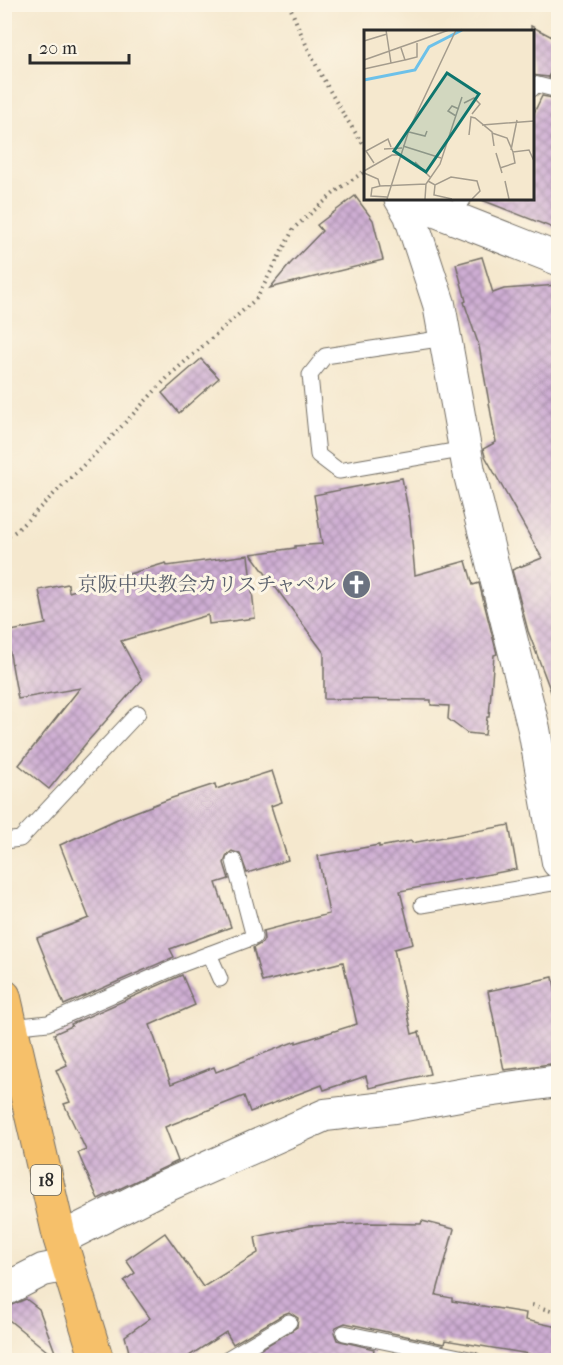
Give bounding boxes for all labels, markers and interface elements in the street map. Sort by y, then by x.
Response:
scale bar [30,27,129,65]
inset map [364,30,533,200]
text: 20 m [39,38,77,59]
church icon: 京阪中央教会カリスチャペル [341,568,373,600]
place label: 京阪中央教会カリスチャペル [77,573,336,596]
road number: 18 [31,1165,61,1195]

